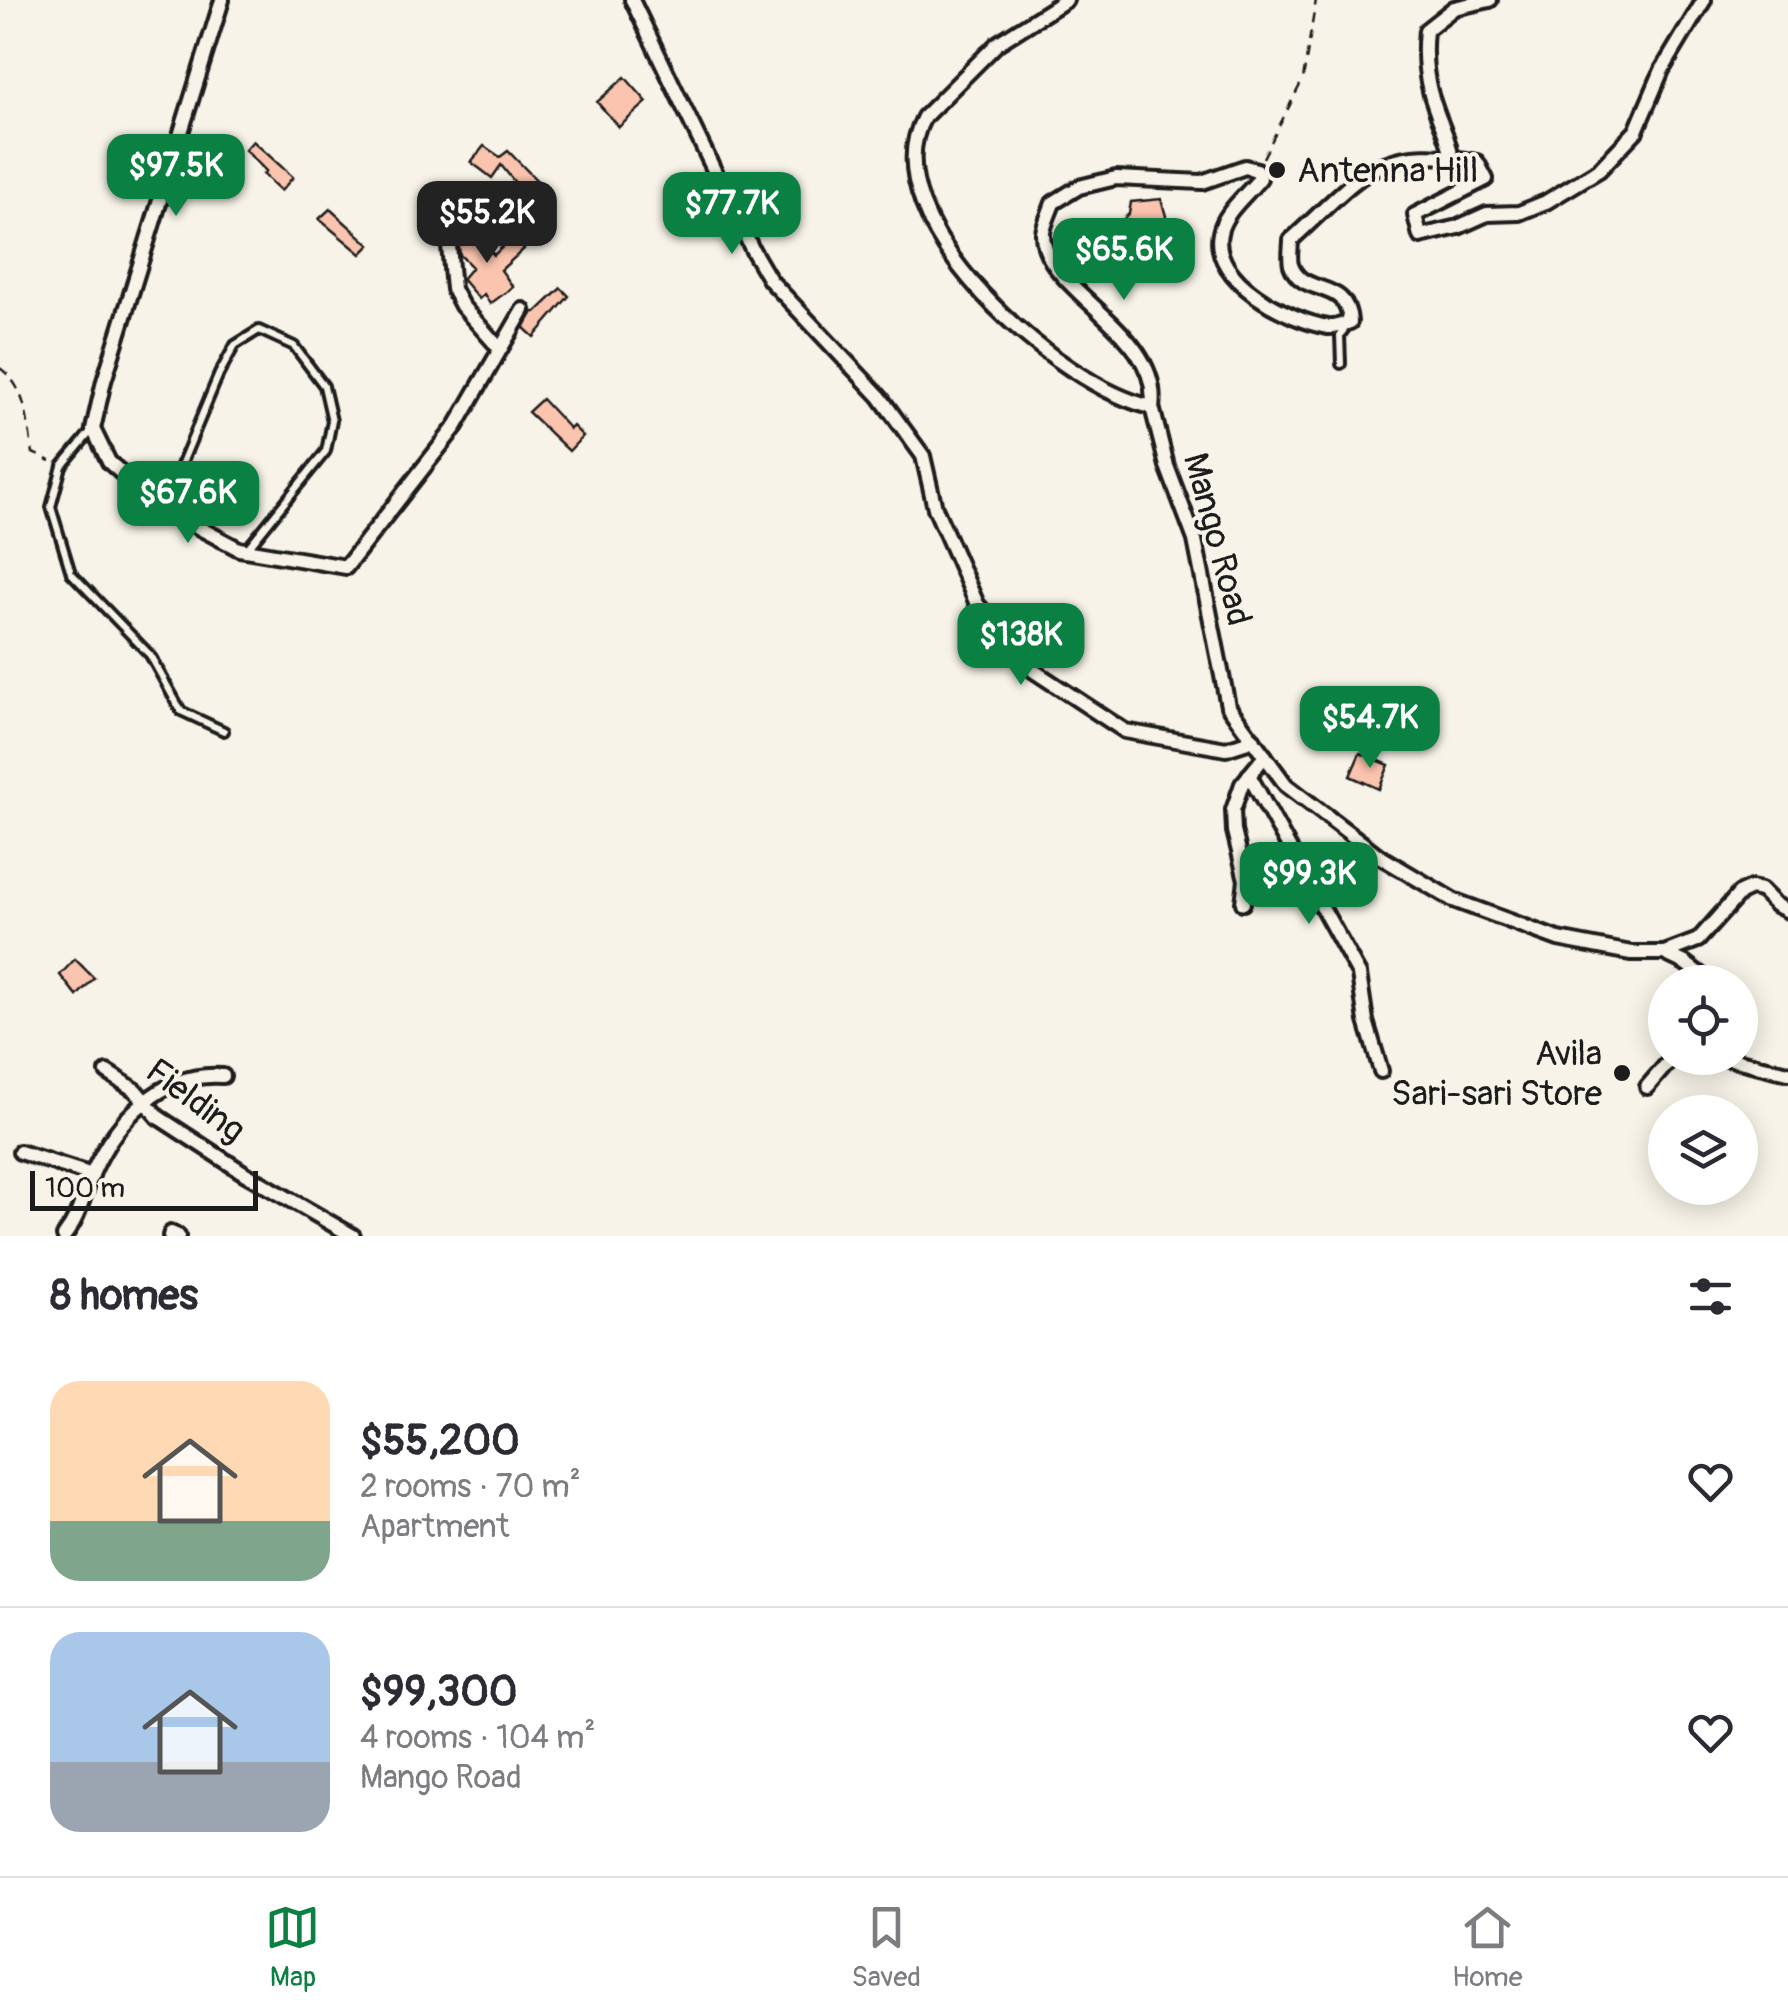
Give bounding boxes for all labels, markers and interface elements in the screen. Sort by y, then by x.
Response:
pin: $97.5K [95,134,257,219]
text: $97.5K [129,146,223,186]
place label: Antenna Hill [1297,149,1478,193]
marker: Antenna Hill [1266,159,1288,181]
pin: $77.7K [651,172,813,257]
pin: $55.2K [406,181,568,266]
text: $77.7K [685,184,779,224]
text: $55.2K [439,193,535,233]
pin: $65.6K [1043,218,1205,303]
text: $65.6K [1075,230,1173,270]
street label: Mango Road [1173,448,1261,630]
pin: $67.6K [107,461,269,546]
text: $67.6K [139,473,237,513]
pin: $138K [951,603,1091,688]
text: $138K [979,615,1063,655]
pin: $54.7K [1289,686,1451,771]
text: $54.7K [1322,698,1418,738]
pin: $99.3K [1228,842,1390,927]
text: $99.3K [1262,854,1356,894]
map controls [1648,965,1758,1205]
button: locate [1648,965,1758,1075]
place label: Avila Sari-sari Store [1391,1032,1602,1116]
street label: Fielding [137,1049,254,1152]
marker: Avila Sari-sari Store [1611,1062,1633,1084]
button: layers [1648,1095,1758,1205]
scale bar [30,1166,258,1210]
text: 100 m [45,1171,125,1206]
icon: filters [1683,1269,1738,1324]
text: 8 homes [50,1270,198,1322]
text: $55,200 [360,1415,520,1467]
icon: home [130,1421,250,1541]
icon: heart [1683,1454,1738,1509]
text: 2 rooms · 70 m² [360,1467,581,1507]
text: Apartment [360,1507,509,1547]
text: $99,300 [360,1666,518,1718]
icon: home [130,1672,250,1792]
icon: heart [1683,1705,1738,1760]
text: 4 rooms · 104 m² [360,1718,595,1758]
text: Mango Road [360,1758,522,1798]
tab: Map [265,1900,320,1995]
tab: Saved [851,1900,921,1995]
tab: Home [1452,1900,1522,1995]

